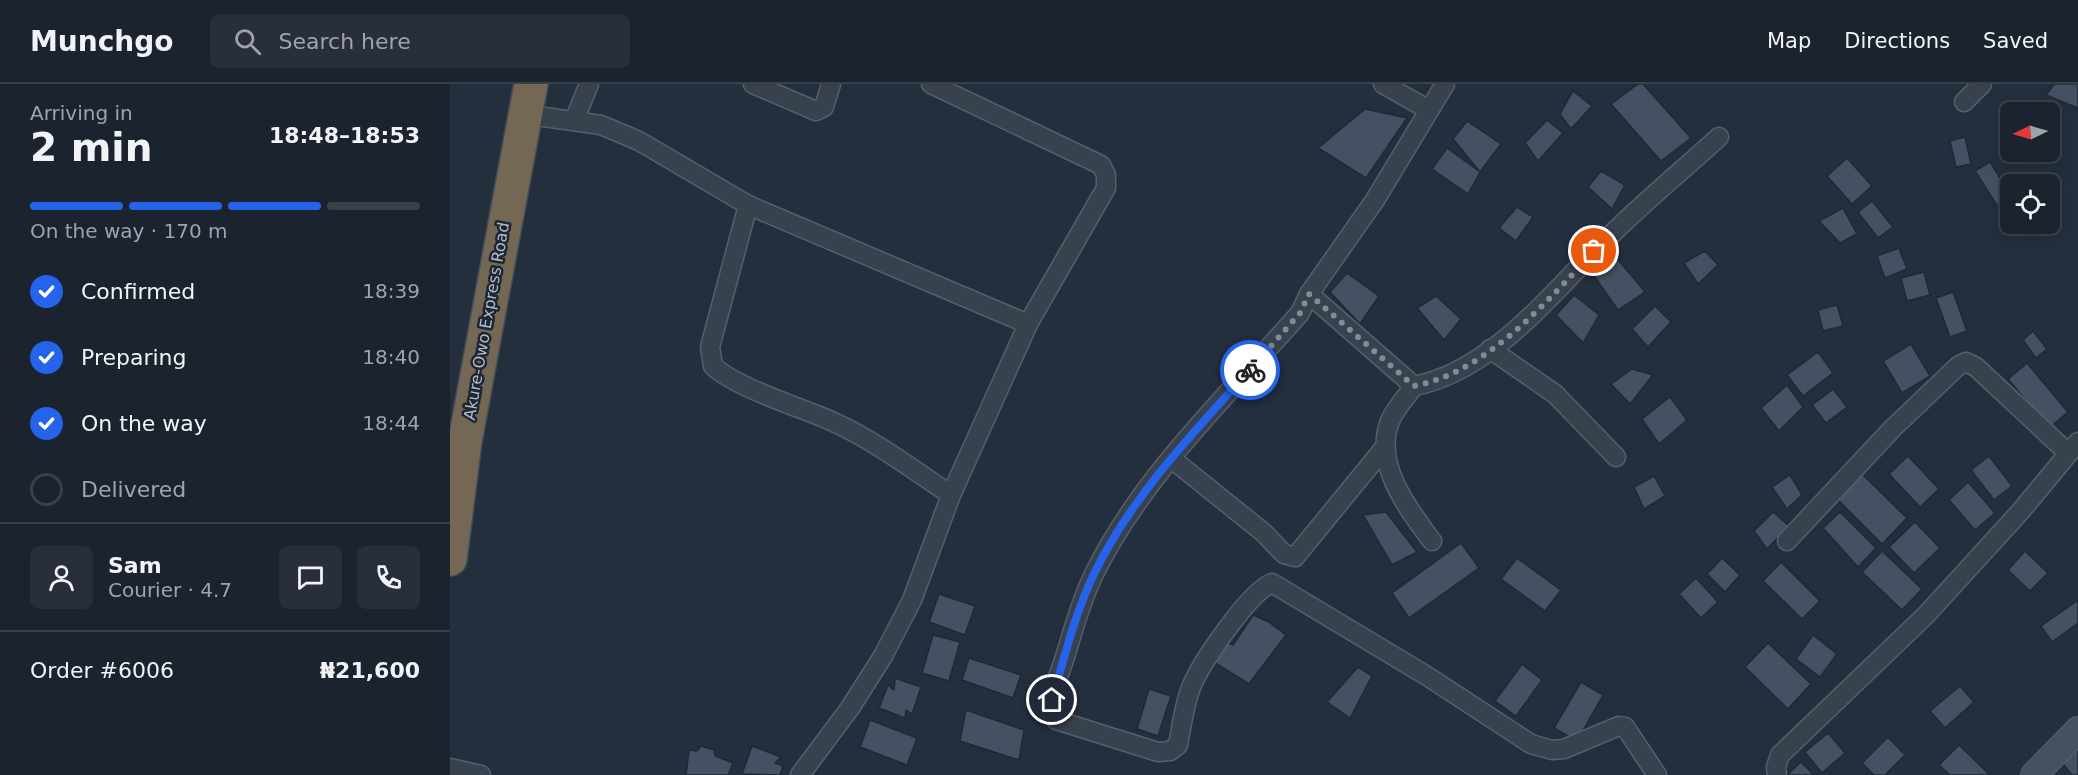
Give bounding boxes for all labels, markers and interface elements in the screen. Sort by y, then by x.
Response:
search box [210,14,630,68]
text: Munchgo [30,25,174,58]
icon: search [231,25,264,58]
text: Search here [279,29,411,54]
text: Map [1767,29,1811,53]
text: Directions [1844,29,1950,53]
text: Saved [1983,29,2048,53]
text: Arriving in [30,101,133,125]
north arrow [2000,102,2060,162]
map controls [2000,102,2060,234]
text: 18:48–18:53 [269,123,420,148]
text: 2 min [30,125,152,170]
button: locate [2000,174,2060,234]
text: On the way · 170 m [30,219,228,243]
street label: Akure-Owo Express Road [460,221,513,421]
pin [1568,225,1619,276]
icon: bag [1577,234,1610,267]
icon: check [30,275,63,308]
text: Confirmed [81,279,195,304]
text: 18:39 [362,279,420,303]
courier [1220,340,1280,400]
icon: check [30,341,63,374]
text: Preparing [81,345,187,370]
text: 18:40 [362,345,420,369]
icon: bike [1234,354,1267,387]
icon: check [30,407,63,440]
text: On the way [81,411,207,436]
text: 18:44 [362,411,420,435]
text: Delivered [81,477,186,502]
button: person [30,546,93,609]
button: chat [279,546,342,609]
button: phone [357,546,420,609]
text: Sam [108,553,162,578]
text: Courier · 4.7 [108,578,232,602]
text: Order #6006 [30,658,174,683]
text: ₦21,600 [320,658,420,683]
pin [1026,674,1077,725]
icon: home [1035,683,1068,716]

